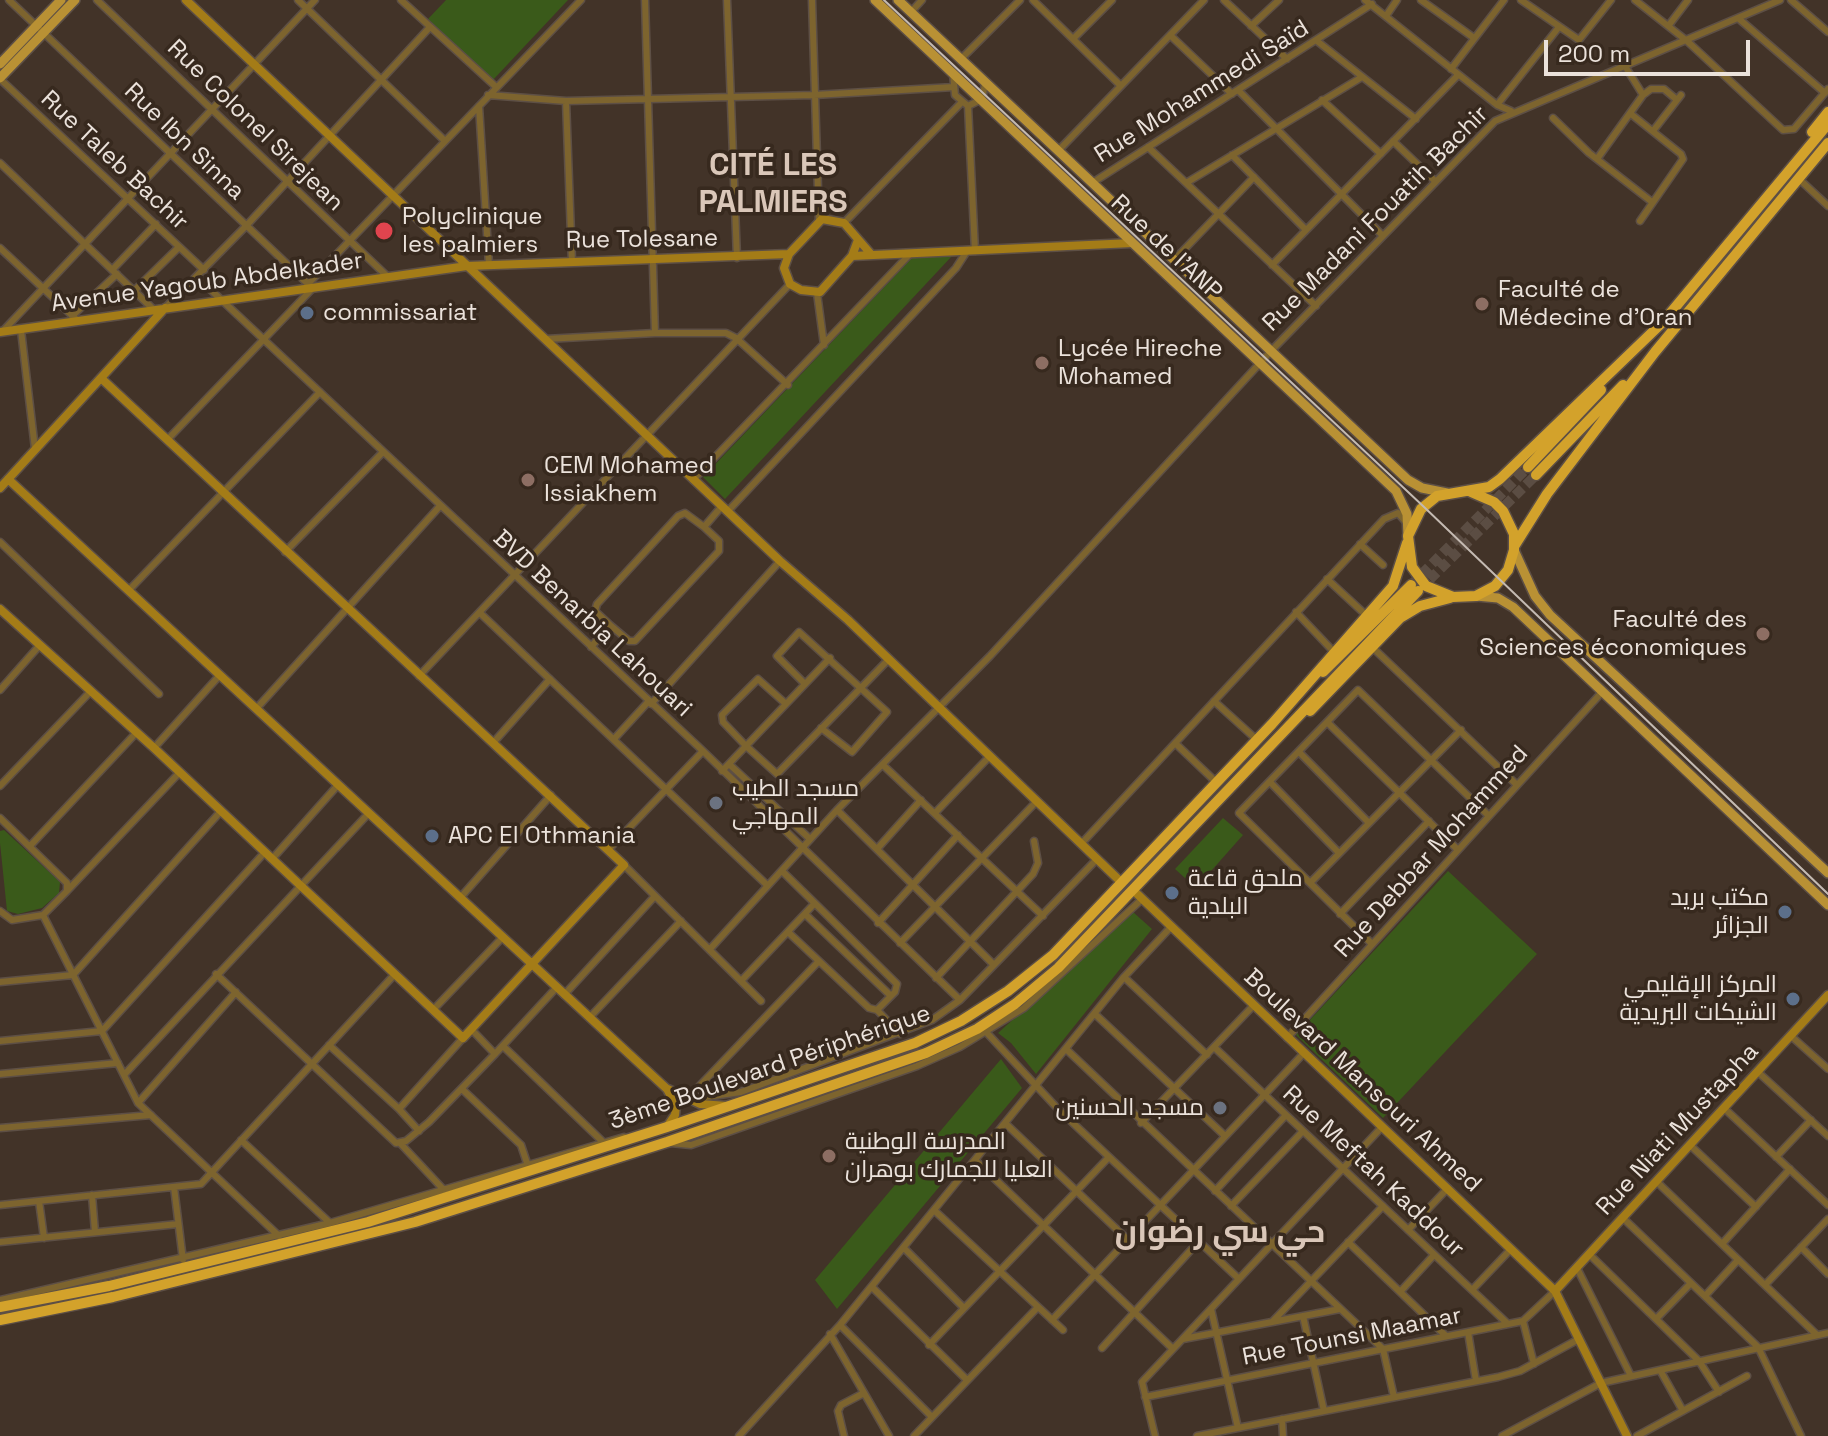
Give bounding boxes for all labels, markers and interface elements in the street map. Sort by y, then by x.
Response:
street label: Rue Mohammedi Saïd [1090,14,1314,170]
scale bar [1548,24,1754,74]
street label: Rue Colonel Sirejean [161,34,349,218]
text: 200 m [1558,38,1630,69]
street label: Rue Ibn Sinna [118,77,250,207]
street label: Rue Taleb Bachir [34,85,194,237]
street label: Rue Madani Fouatih Bachir [1257,100,1495,338]
district label: CITÉ LES PALMIERS [690,147,856,222]
street label: Rue de l'ANP [1104,189,1228,307]
place label: Polyclinique les palmiers [402,203,542,259]
marker: Polyclinique les palmiers [373,220,395,242]
street label: Rue Tolesane [566,224,718,256]
street label: Avenue Yagoub Abdelkader [49,247,365,319]
place label: Faculté de Médecine d'Oran [1498,276,1692,332]
marker: Faculté de Médecine d'Oran [1473,295,1491,313]
place label: commissariat [323,299,477,327]
marker: commissariat [298,304,316,322]
place label: Lycée Hireche Mohamed [1058,335,1222,391]
marker: Lycée Hireche Mohamed [1033,354,1051,372]
place label: CEM Mohamed Issiakhem [544,452,714,508]
marker: CEM Mohamed Issiakhem [519,471,537,489]
street label: BVD Benarbia Lahouari [487,524,697,724]
place label: Faculté des Sciences économiques [1479,606,1747,662]
marker: Faculté des Sciences économiques [1754,625,1772,643]
street label: Rue Debbar Mohammed [1329,740,1535,964]
place label: مسجد الطيب المهاجي [732,775,859,831]
marker: مسجد الطيب المهاجي [707,794,725,812]
place label: APC El Othmania [448,822,635,850]
marker: APC El Othmania [423,827,441,845]
place label: ملحق قاعة البلدية [1188,865,1303,921]
marker: ملحق قاعة البلدية [1163,884,1181,902]
place label: مكتب بريد الجزائر [1670,884,1769,940]
marker: مكتب بريد الجزائر [1776,903,1794,921]
street label: Boulevard Mansouri Ahmed [1237,963,1487,1199]
place label: المركز الإقليمي الشيكات البريدية [1619,971,1777,1027]
marker: المركز الإقليمي الشيكات البريدية [1784,990,1802,1008]
street label: 3ème Boulevard Périphérique [605,999,935,1137]
street label: Rue Niati Mustapha [1591,1038,1765,1222]
street label: Rue Meftah Kaddour [1276,1080,1470,1264]
place label: مسجد الحسنين [1055,1094,1204,1122]
marker: مسجد الحسنين [1211,1099,1229,1117]
place label: المدرسة الوطنية العليا للجمارك بوهران [845,1128,1053,1184]
marker: المدرسة الوطنية العليا للجمارك بوهران [820,1147,838,1165]
district label: حي سي رضوان [1115,1214,1325,1252]
street label: Rue Tounsi Maamar [1240,1302,1464,1372]

